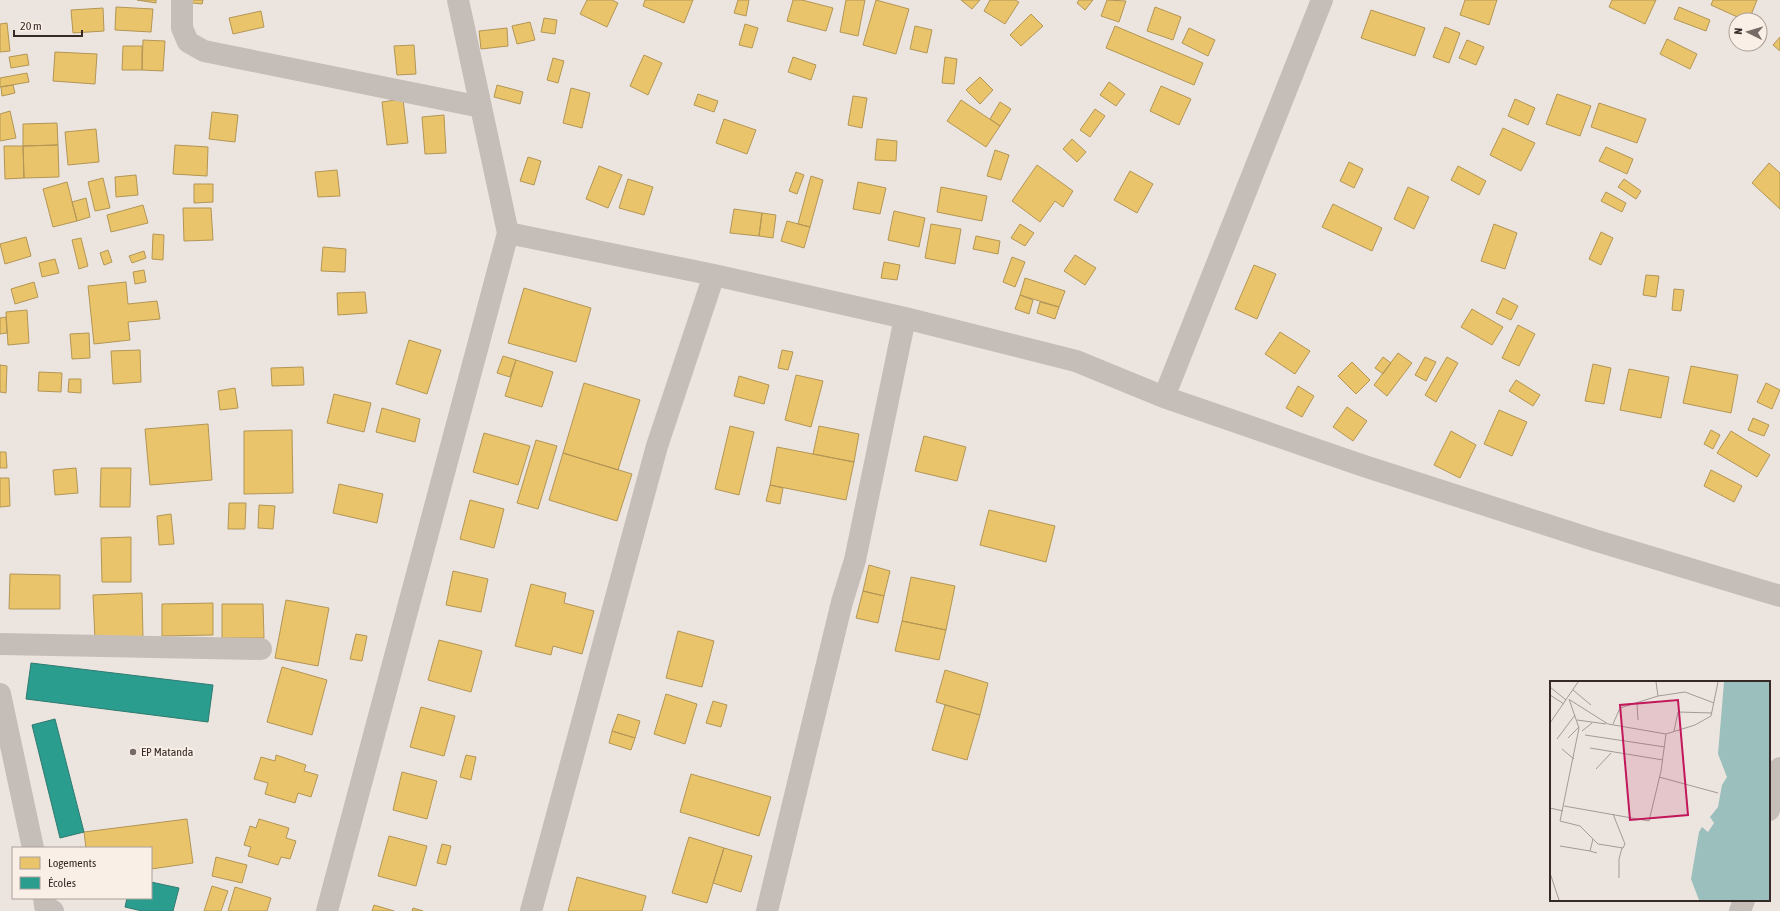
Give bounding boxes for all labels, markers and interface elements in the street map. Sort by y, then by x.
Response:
scale bar [14,12,82,38]
north arrow [1728,12,1768,52]
text: 20 m [20,19,42,33]
text: N [1732,27,1744,35]
inset map [1550,681,1770,901]
place label: EP Matanda [141,745,193,759]
marker: EP Matanda [128,747,138,757]
legend [12,847,152,899]
text: Logements [48,856,96,870]
text: Écoles [48,876,76,890]

